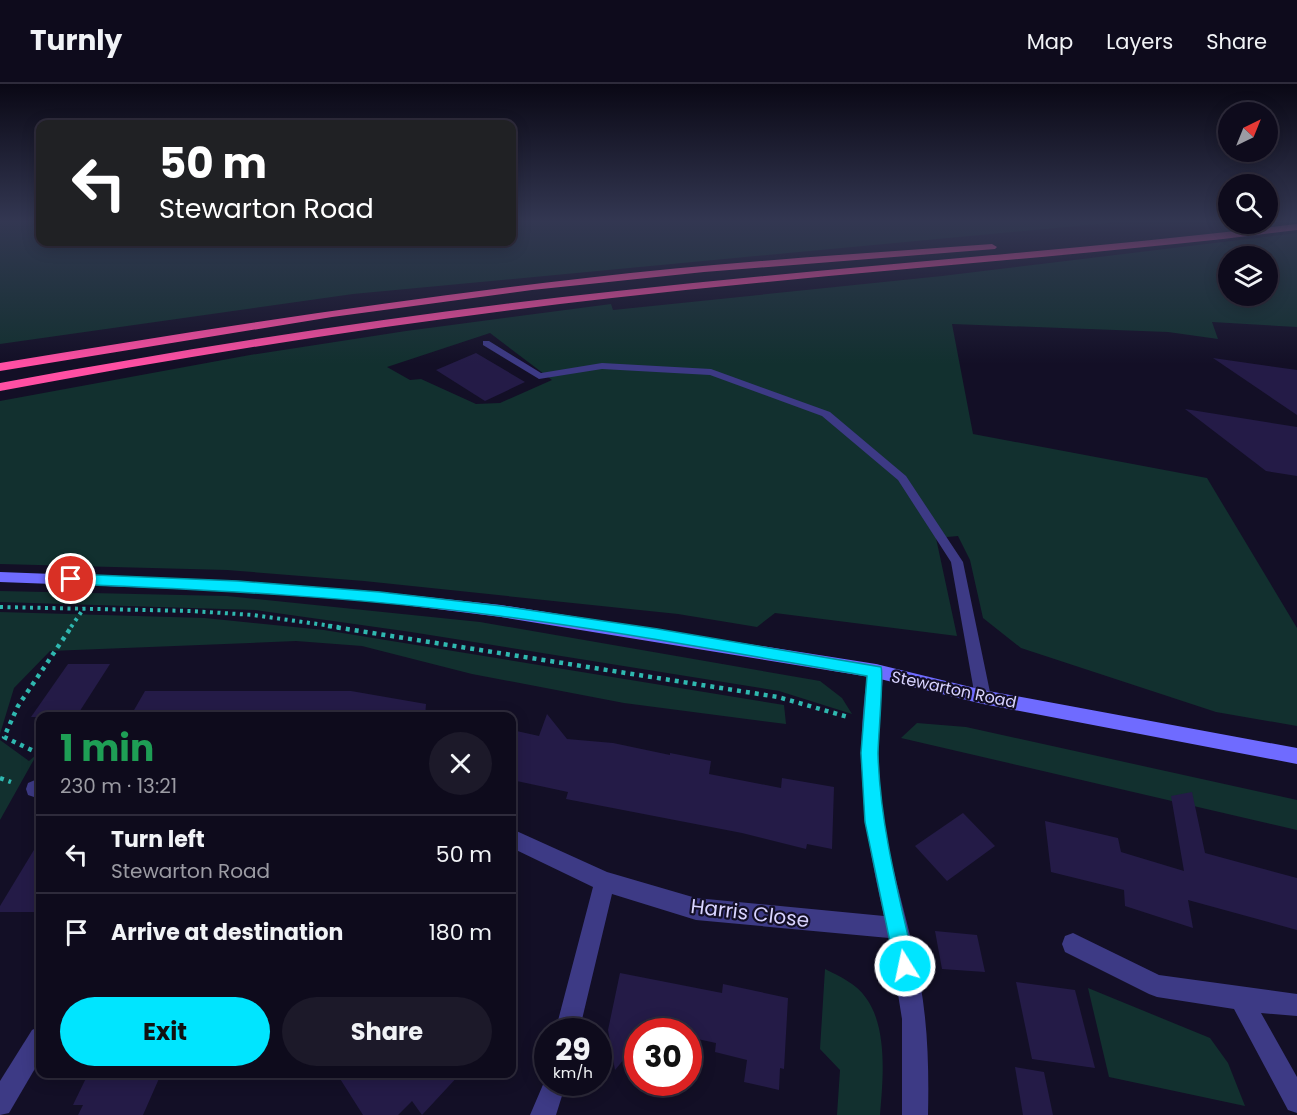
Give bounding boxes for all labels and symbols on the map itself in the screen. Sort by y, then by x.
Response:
north arrow [1218,102,1278,162]
pin [45,553,96,604]
street label: Stewarton Road [889,665,1019,714]
street label: Harris Close [689,892,811,934]
position arrow [873,934,937,998]
speed limit sign: 30 [624,1018,702,1096]

